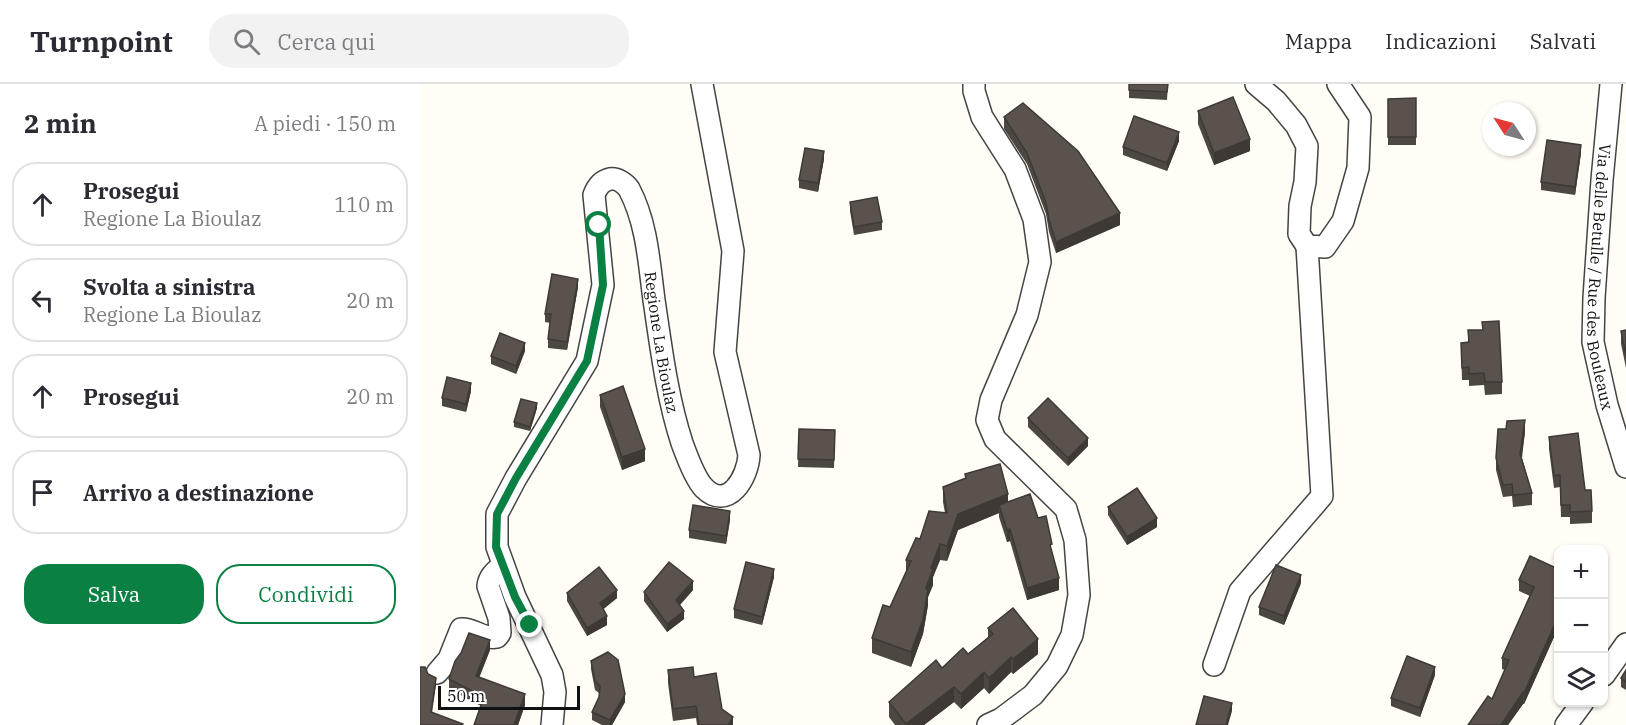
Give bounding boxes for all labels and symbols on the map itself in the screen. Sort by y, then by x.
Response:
north arrow [1482,102,1536,156]
street label: Via delle Betulle / Rue des Bouleaux [1583,143,1618,412]
route start [585,211,611,237]
street label: Regione La Bioulaz [641,270,683,415]
route end [516,611,542,637]
scale bar [438,683,580,710]

